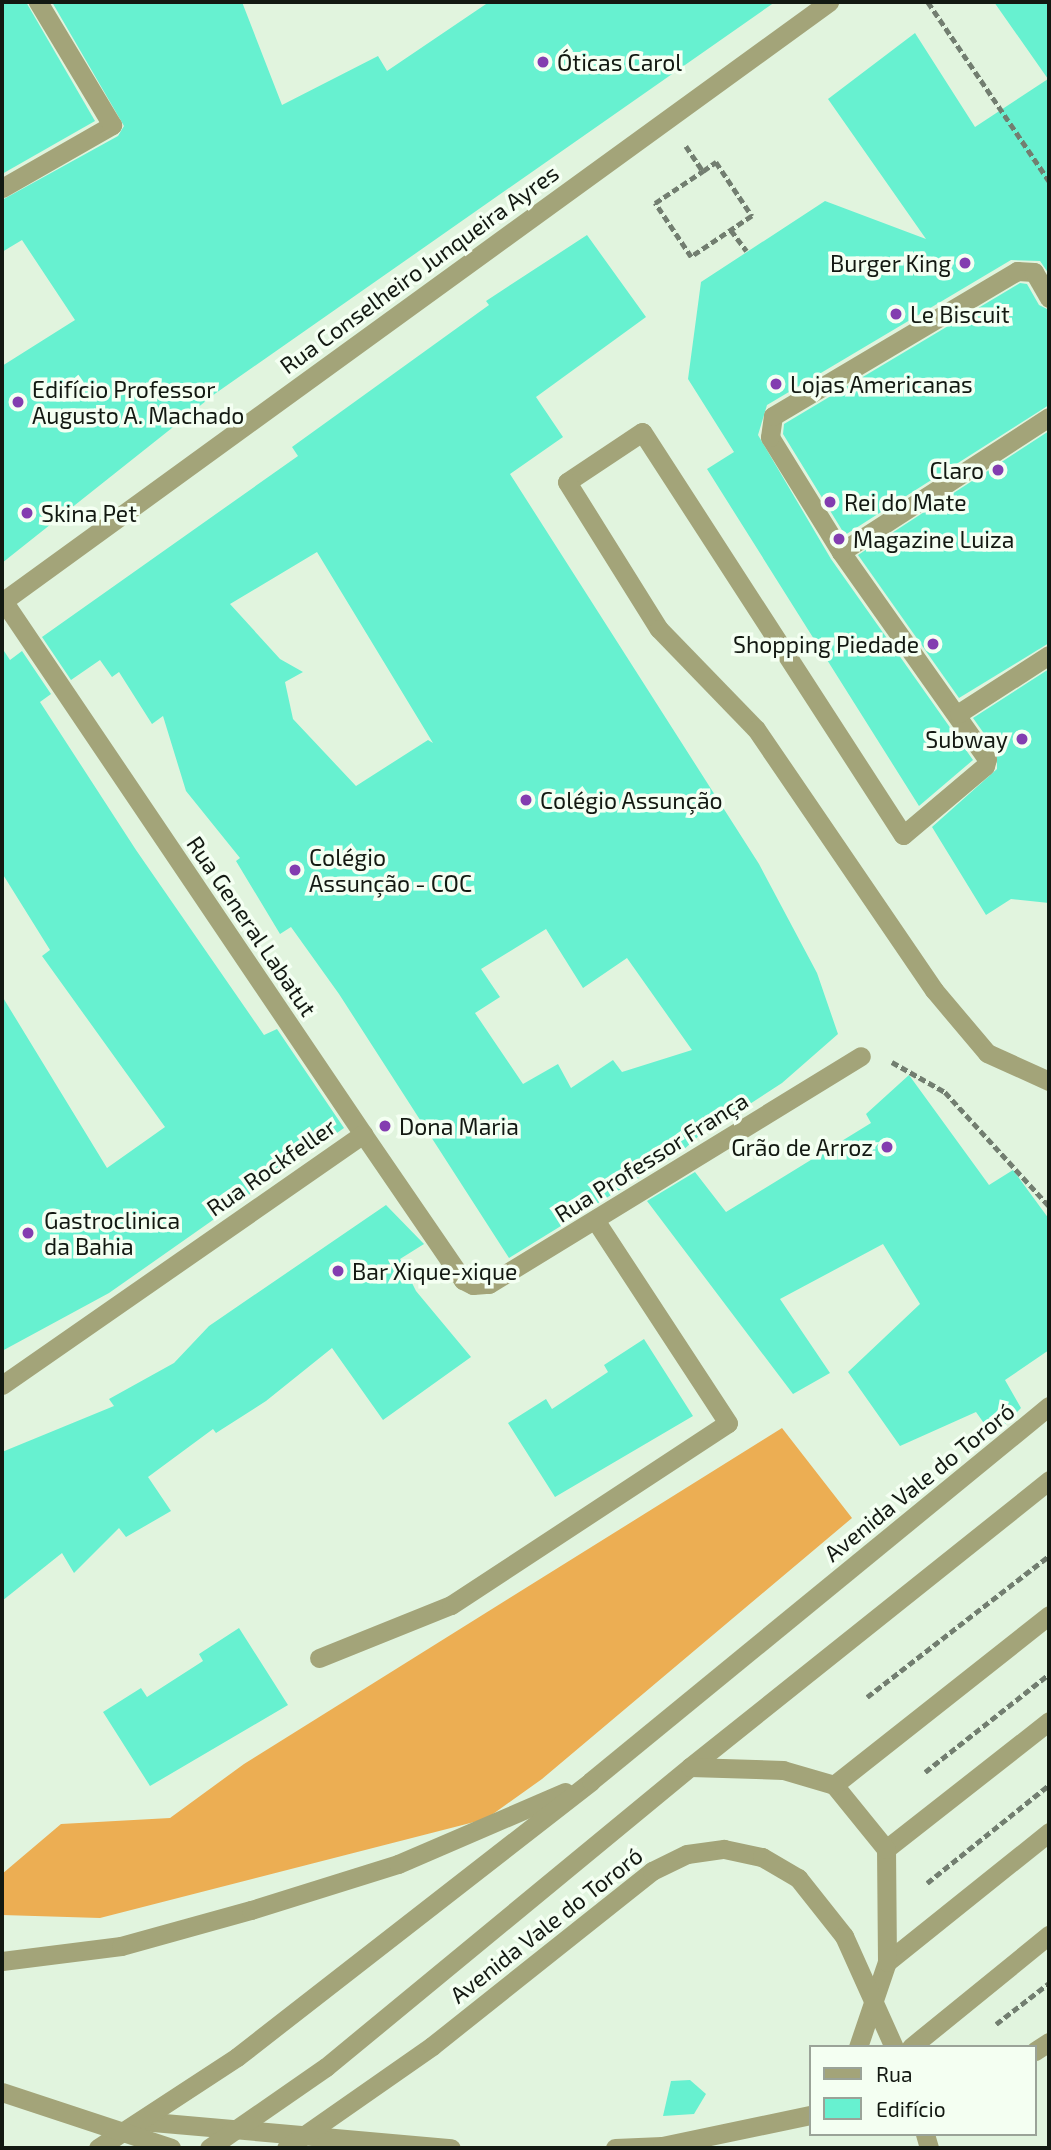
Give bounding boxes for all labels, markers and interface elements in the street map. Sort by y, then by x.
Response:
place label: Óticas Carol [557,48,682,76]
marker: Óticas Carol [535,54,551,70]
street label: Rua Conselheiro Junqueira Ayres [274,158,564,380]
place label: Burger King [830,249,951,277]
marker: Burger King [957,255,973,271]
place label: Le Biscuit [910,300,1010,328]
marker: Le Biscuit [888,306,904,322]
place label: Lojas Americanas [790,370,973,398]
place label: Edifício Professor Augusto A. Machado [32,375,245,429]
marker: Lojas Americanas [768,376,784,392]
marker: Edifício Professor Augusto A. Machado [10,394,26,410]
place label: Claro [929,456,984,484]
marker: Claro [990,462,1006,478]
place label: Rei do Mate [844,488,967,516]
marker: Rei do Mate [822,494,838,510]
place label: Skina Pet [41,499,137,527]
marker: Skina Pet [19,505,35,521]
place label: Magazine Luiza [853,525,1014,553]
marker: Magazine Luiza [831,531,847,547]
place label: Shopping Piedade [733,630,919,658]
marker: Shopping Piedade [925,636,941,652]
place label: Subway [925,725,1008,753]
marker: Subway [1014,731,1030,747]
place label: Colégio Assunção [540,786,723,814]
marker: Colégio Assunção [518,792,534,808]
street label: Rua General Labatut [181,830,323,1022]
place label: Colégio Assunção - COC [309,843,472,897]
marker: Colégio Assunção - COC [287,862,303,878]
street label: Rua Professor França [549,1086,753,1228]
street label: Rua Rockfeller [201,1112,341,1222]
place label: Dona Maria [399,1112,519,1140]
marker: Dona Maria [377,1118,393,1134]
place label: Grão de Arroz [731,1133,873,1161]
marker: Grão de Arroz [879,1139,895,1155]
place label: Gastroclinica da Bahia [44,1206,180,1260]
marker: Gastroclinica da Bahia [18,1223,38,1243]
place label: Bar Xique-xique [352,1257,518,1285]
marker: Bar Xique-xique [330,1263,346,1279]
street label: Avenida Vale do Tororó [818,1396,1020,1568]
street label: Avenida Vale do Tororó [444,1841,648,2009]
legend [810,2045,1037,2136]
text: Rua [876,2061,912,2086]
text: Edifício [876,2096,946,2121]

